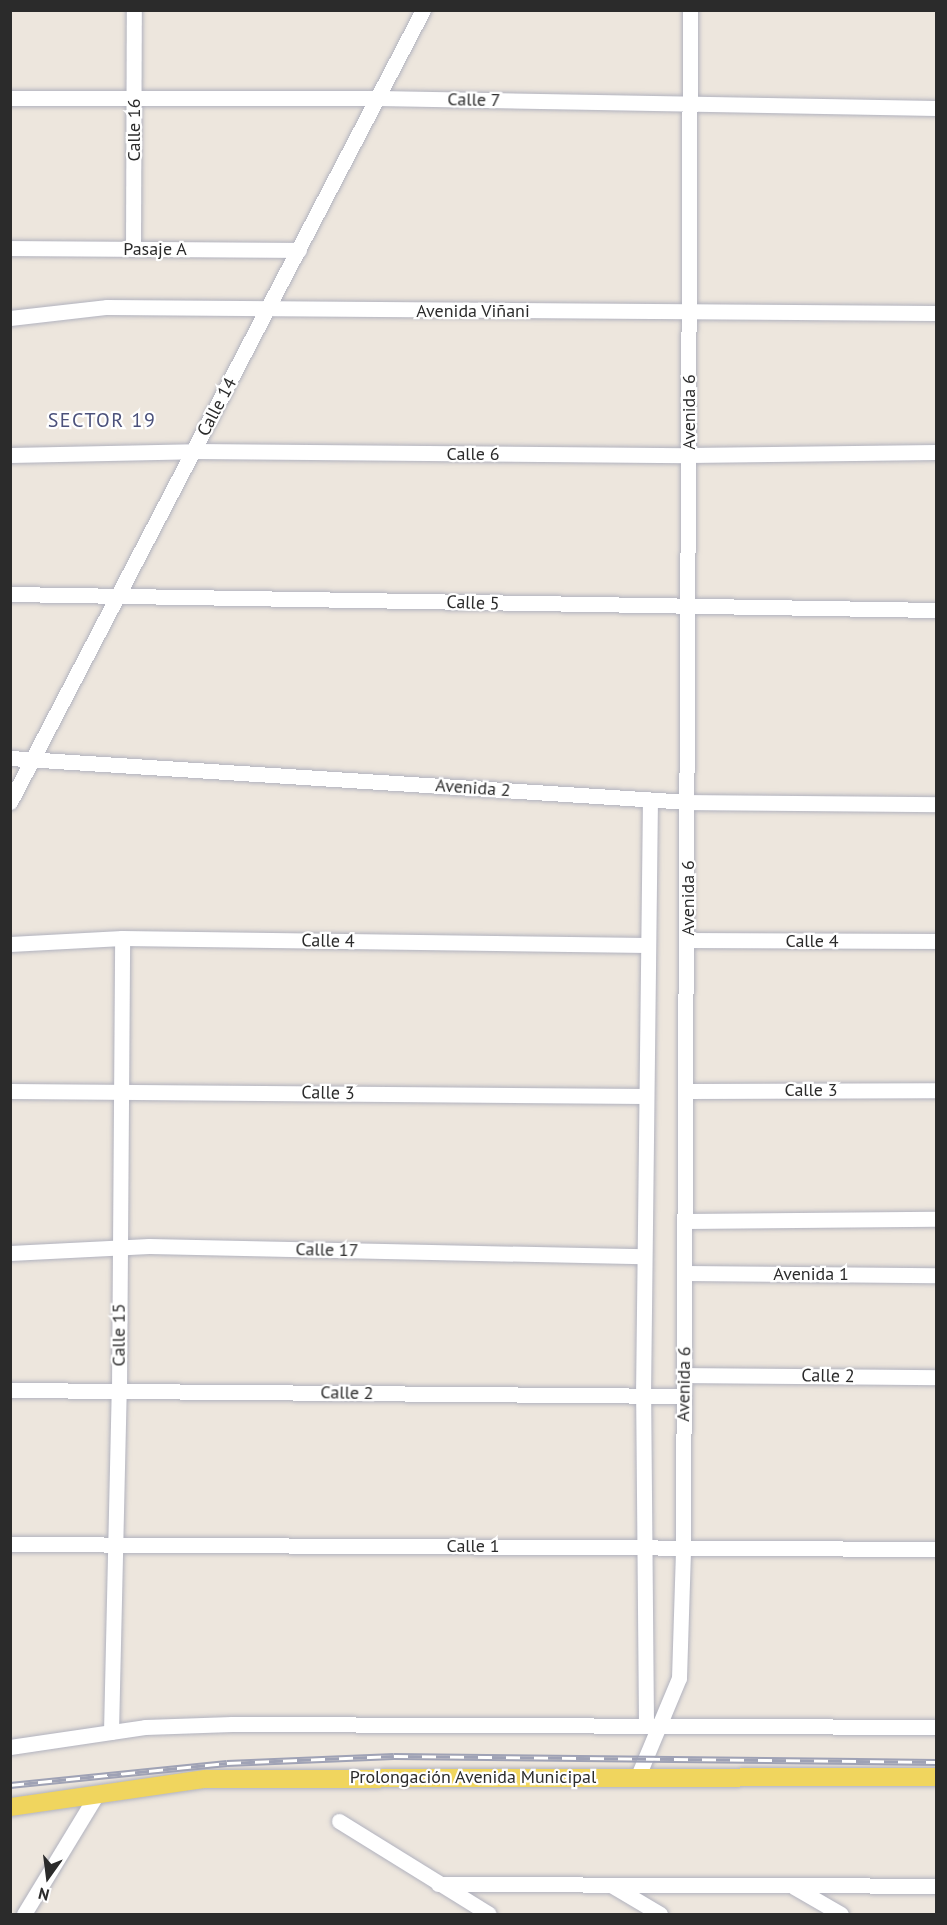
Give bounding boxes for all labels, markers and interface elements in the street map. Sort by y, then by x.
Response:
street label: Calle 7 [447,89,501,111]
street label: Calle 16 [123,99,145,161]
street label: Pasaje A [123,238,187,260]
street label: Avenida Viñani [416,300,530,322]
street label: Calle 14 [193,374,241,440]
street label: Avenida 6 [678,374,700,450]
district label: SECTOR 19 [48,408,156,432]
street label: Calle 6 [446,443,500,465]
street label: Calle 5 [446,591,500,615]
street label: Avenida 2 [435,775,511,801]
street label: Avenida 6 [677,860,699,936]
street label: Calle 4 [301,930,355,952]
street label: Calle 4 [785,930,839,952]
street label: Calle 3 [784,1079,838,1101]
street label: Calle 3 [301,1082,355,1104]
street label: Calle 17 [295,1239,359,1261]
street label: Avenida 1 [773,1263,849,1285]
street label: Calle 15 [108,1304,130,1366]
street label: Avenida 6 [673,1346,695,1422]
street label: Calle 2 [801,1365,855,1387]
street label: Calle 2 [320,1382,374,1404]
street label: Calle 1 [446,1535,500,1557]
street label: Prolongación Avenida Municipal [350,1766,596,1788]
north arrow [18,1847,78,1907]
text: N [36,1883,51,1905]

